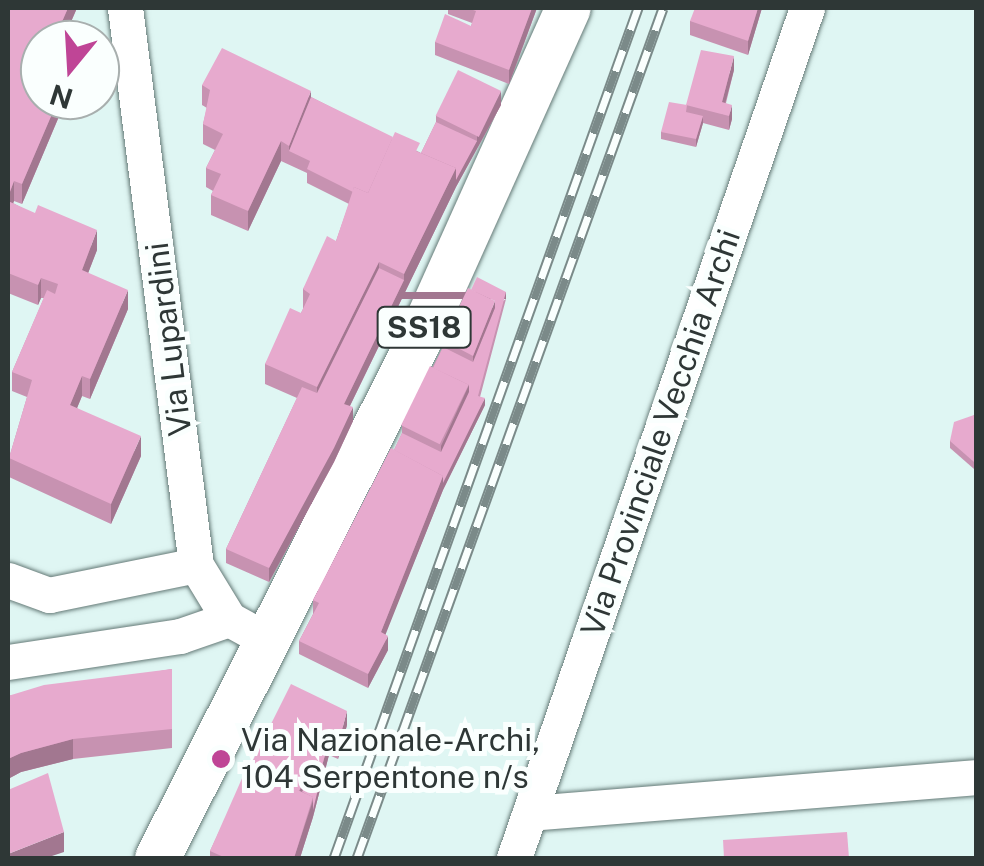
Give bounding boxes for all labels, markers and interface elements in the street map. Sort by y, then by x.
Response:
north arrow [20,20,120,120]
text: N [46,78,77,116]
street label: Via Provinciale Vecchia Archi [573,224,749,642]
street label: Via Lupardini [138,240,200,438]
road number: SS18 [376,302,472,352]
place label: Via Nazionale-Archi, 104 Serpentone n/s [241,722,540,797]
marker: Via Nazionale-Archi, 104 Serpentone n/s [210,748,232,770]

